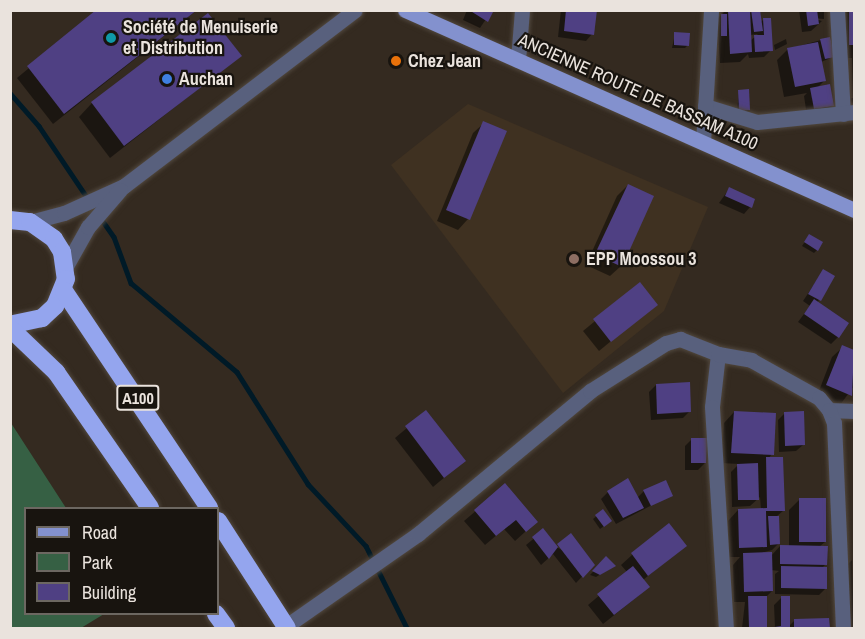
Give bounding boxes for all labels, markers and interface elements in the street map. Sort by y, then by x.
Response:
place label: Société de Menuiserie et Distribution [123,17,278,60]
street label: ANCIENNE ROUTE DE BASSAM A100 [514,29,762,155]
marker: Société de Menuiserie et Distribution [104,31,118,45]
place label: Chez Jean [408,50,481,72]
marker: Chez Jean [389,54,403,68]
place label: Auchan [179,68,233,90]
marker: Auchan [160,72,174,86]
place label: EPP Moossou 3 [586,248,697,270]
marker: EPP Moossou 3 [567,252,581,266]
road number: A100 [116,385,160,411]
legend [24,507,219,615]
text: Road [82,520,117,545]
text: Park [82,550,112,575]
text: Building [82,580,136,605]

